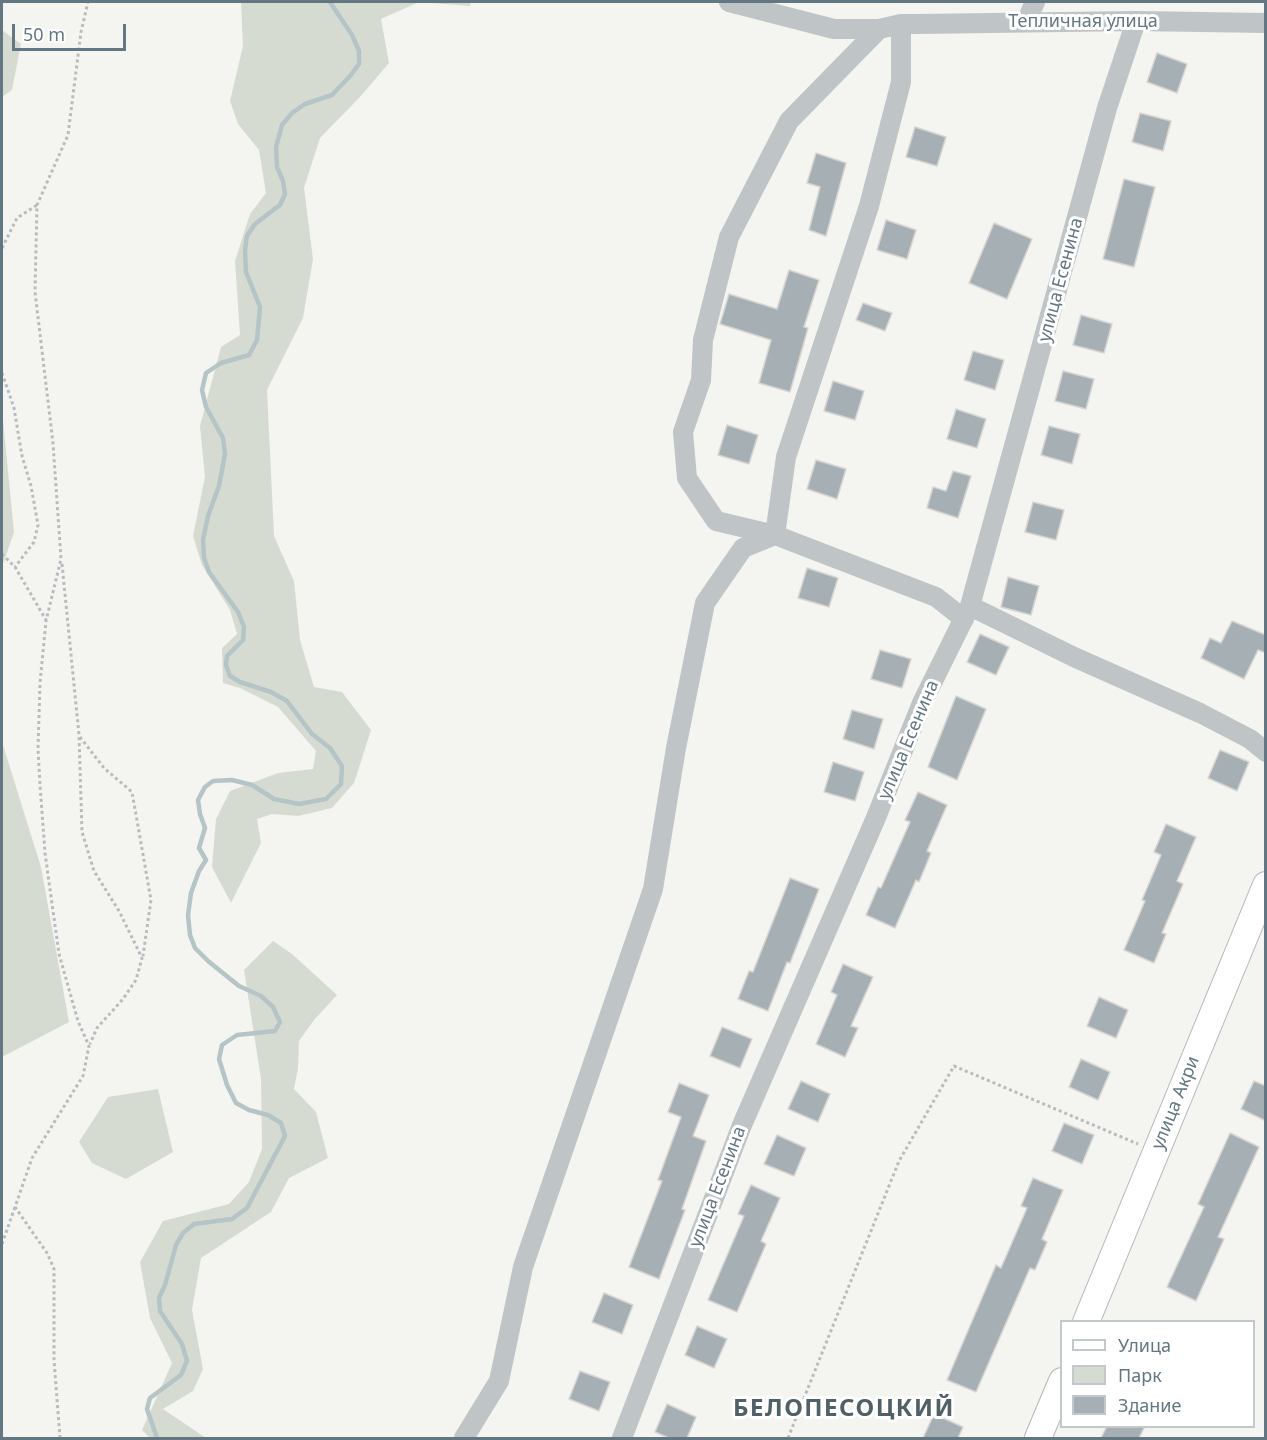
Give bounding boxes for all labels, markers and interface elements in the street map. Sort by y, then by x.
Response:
street label: Тепличная улица [1008,11,1158,33]
scale bar [15,12,129,50]
text: 50 m [23,22,65,46]
street label: улица Есенина [1034,216,1088,344]
street label: улица Есенина [874,677,944,803]
street label: улица Акри [1147,1053,1205,1153]
street label: улица Есенина [685,1124,751,1250]
legend [1060,1320,1255,1428]
text: Улица [1118,1333,1171,1357]
text: Парк [1118,1363,1162,1387]
text: Здание [1118,1393,1181,1417]
district label: БЕЛОПЕСОЦКИЙ [733,1395,955,1423]

